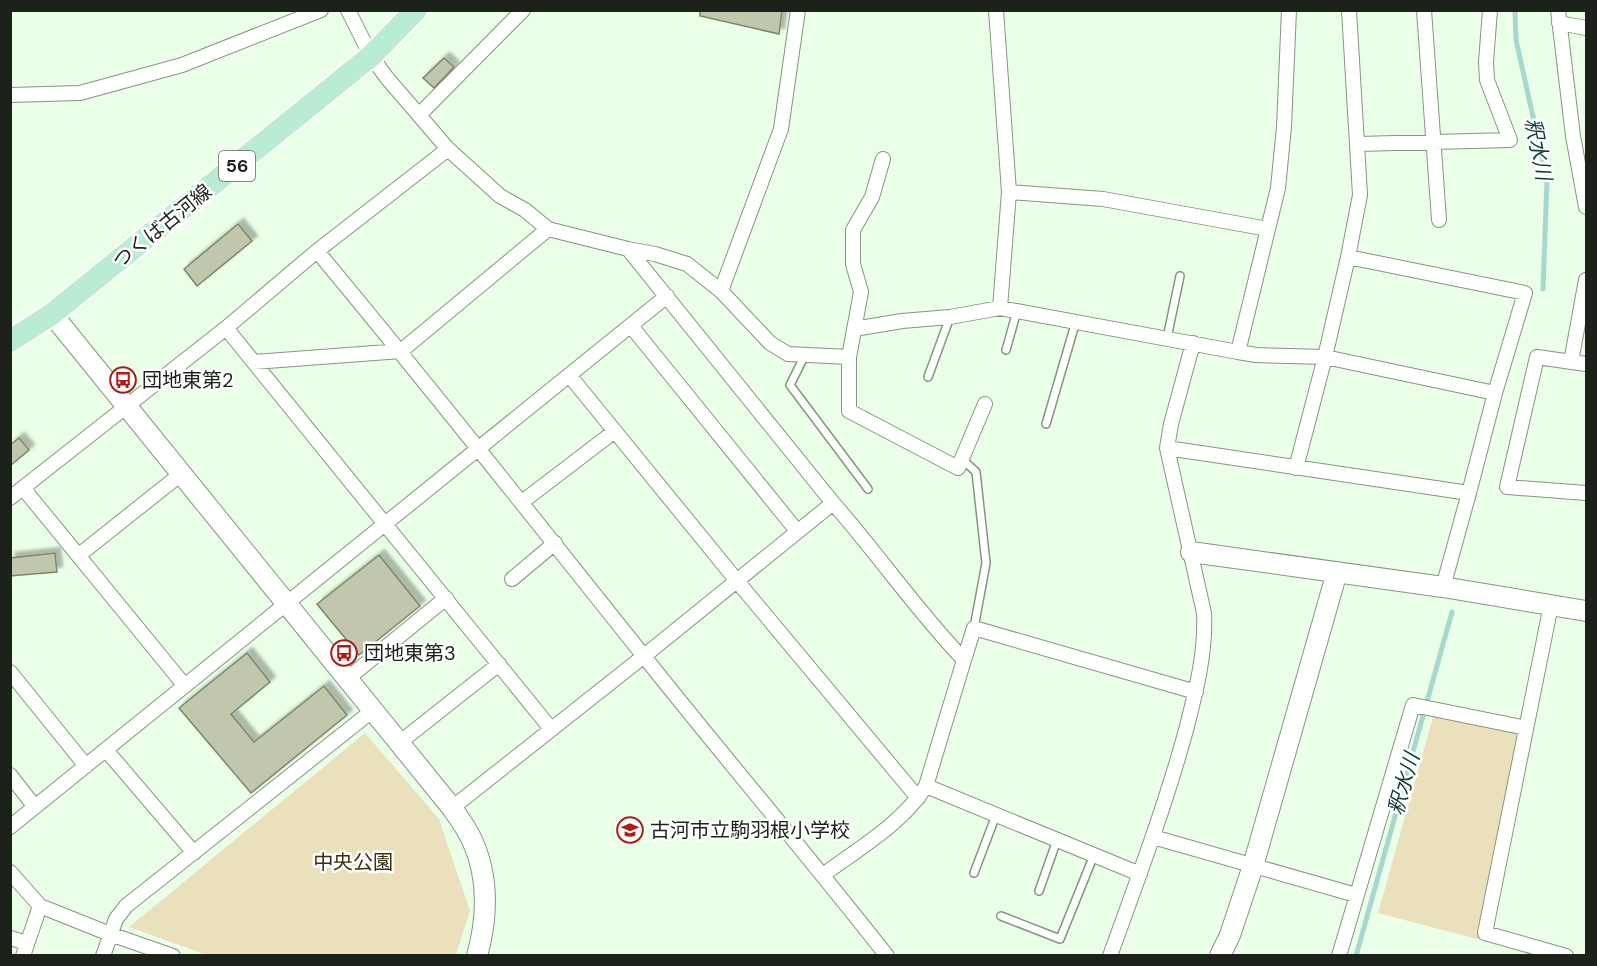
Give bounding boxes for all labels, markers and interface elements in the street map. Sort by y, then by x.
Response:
water label: 釈水川 [1518,115,1558,185]
road number: 56 [219,151,255,181]
street label: つくば古河線 [107,178,217,274]
bus stop icon: 団地東第2 [108,365,138,395]
place label: 団地東第2 [142,367,234,393]
bus stop icon: 団地東第3 [329,638,359,668]
place label: 団地東第3 [364,640,456,666]
water label: 釈水川 [1382,748,1427,818]
school or university icon: 古河市立駒羽根小学校 [615,815,645,845]
place label: 古河市立駒羽根小学校 [650,817,850,843]
park label: 中央公園 [313,849,393,875]

